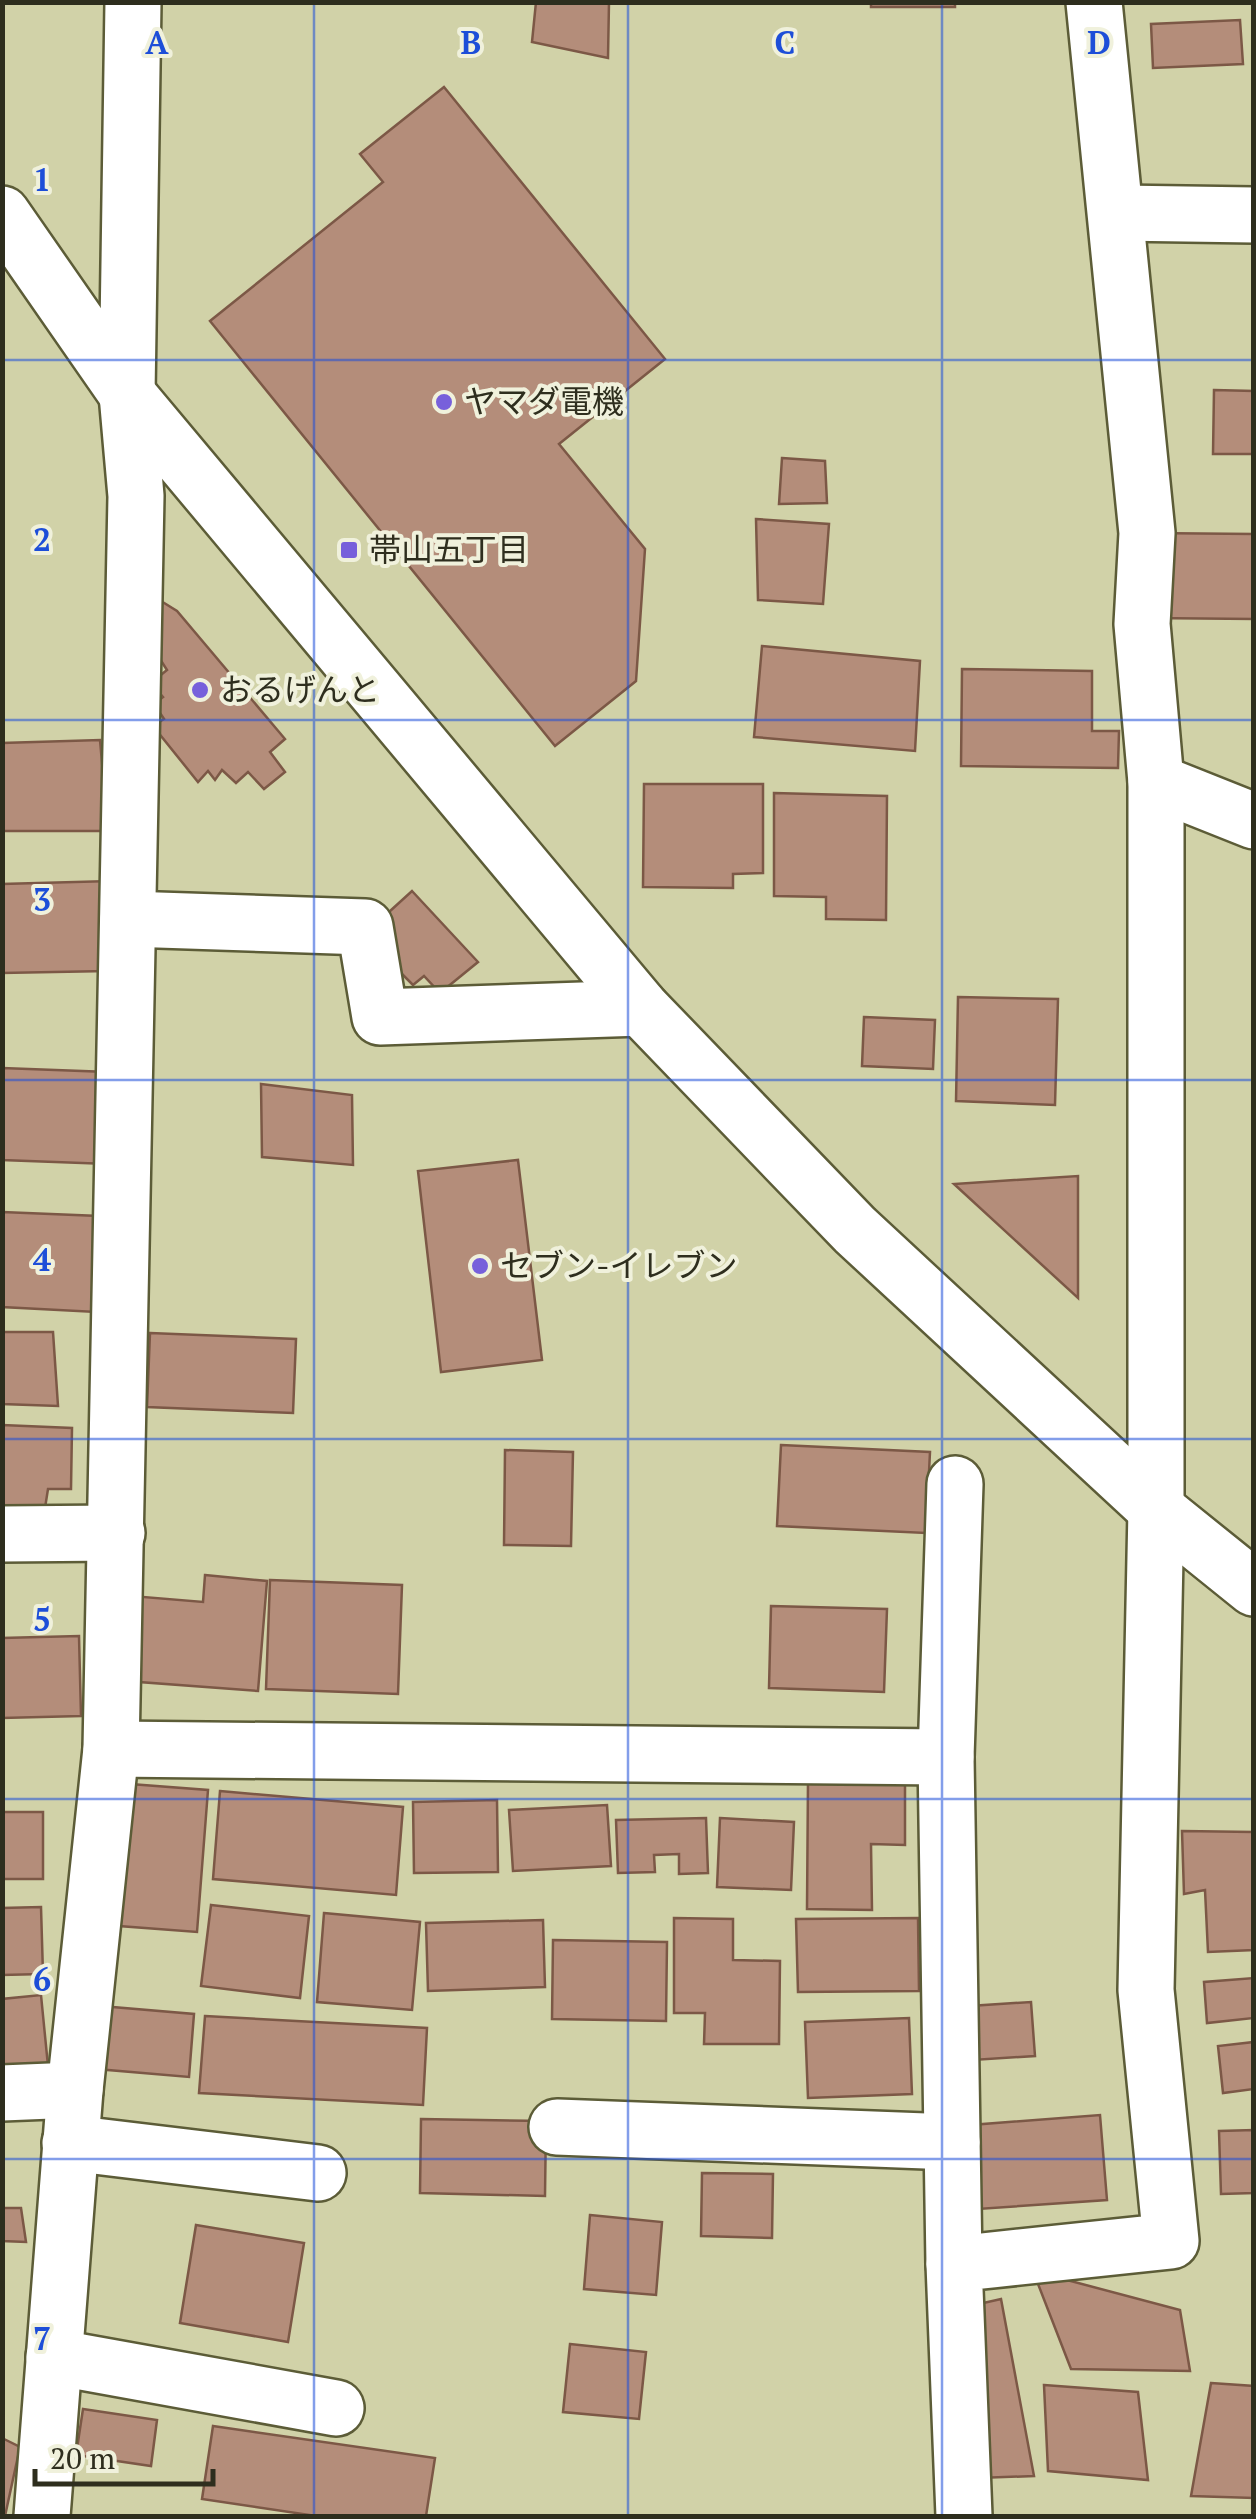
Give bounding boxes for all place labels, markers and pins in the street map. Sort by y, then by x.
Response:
place label: ヤマダ電機 [464,380,624,422]
marker: ヤマダ電機 [433,391,455,413]
place label: 帯山五丁目 [369,528,529,570]
marker: 帯山五丁目 [338,539,360,561]
place label: おるげんと [220,668,380,710]
marker: おるげんと [189,679,211,701]
place label: セブン-イレブン [500,1244,738,1286]
marker: セブン-イレブン [469,1255,491,1277]

